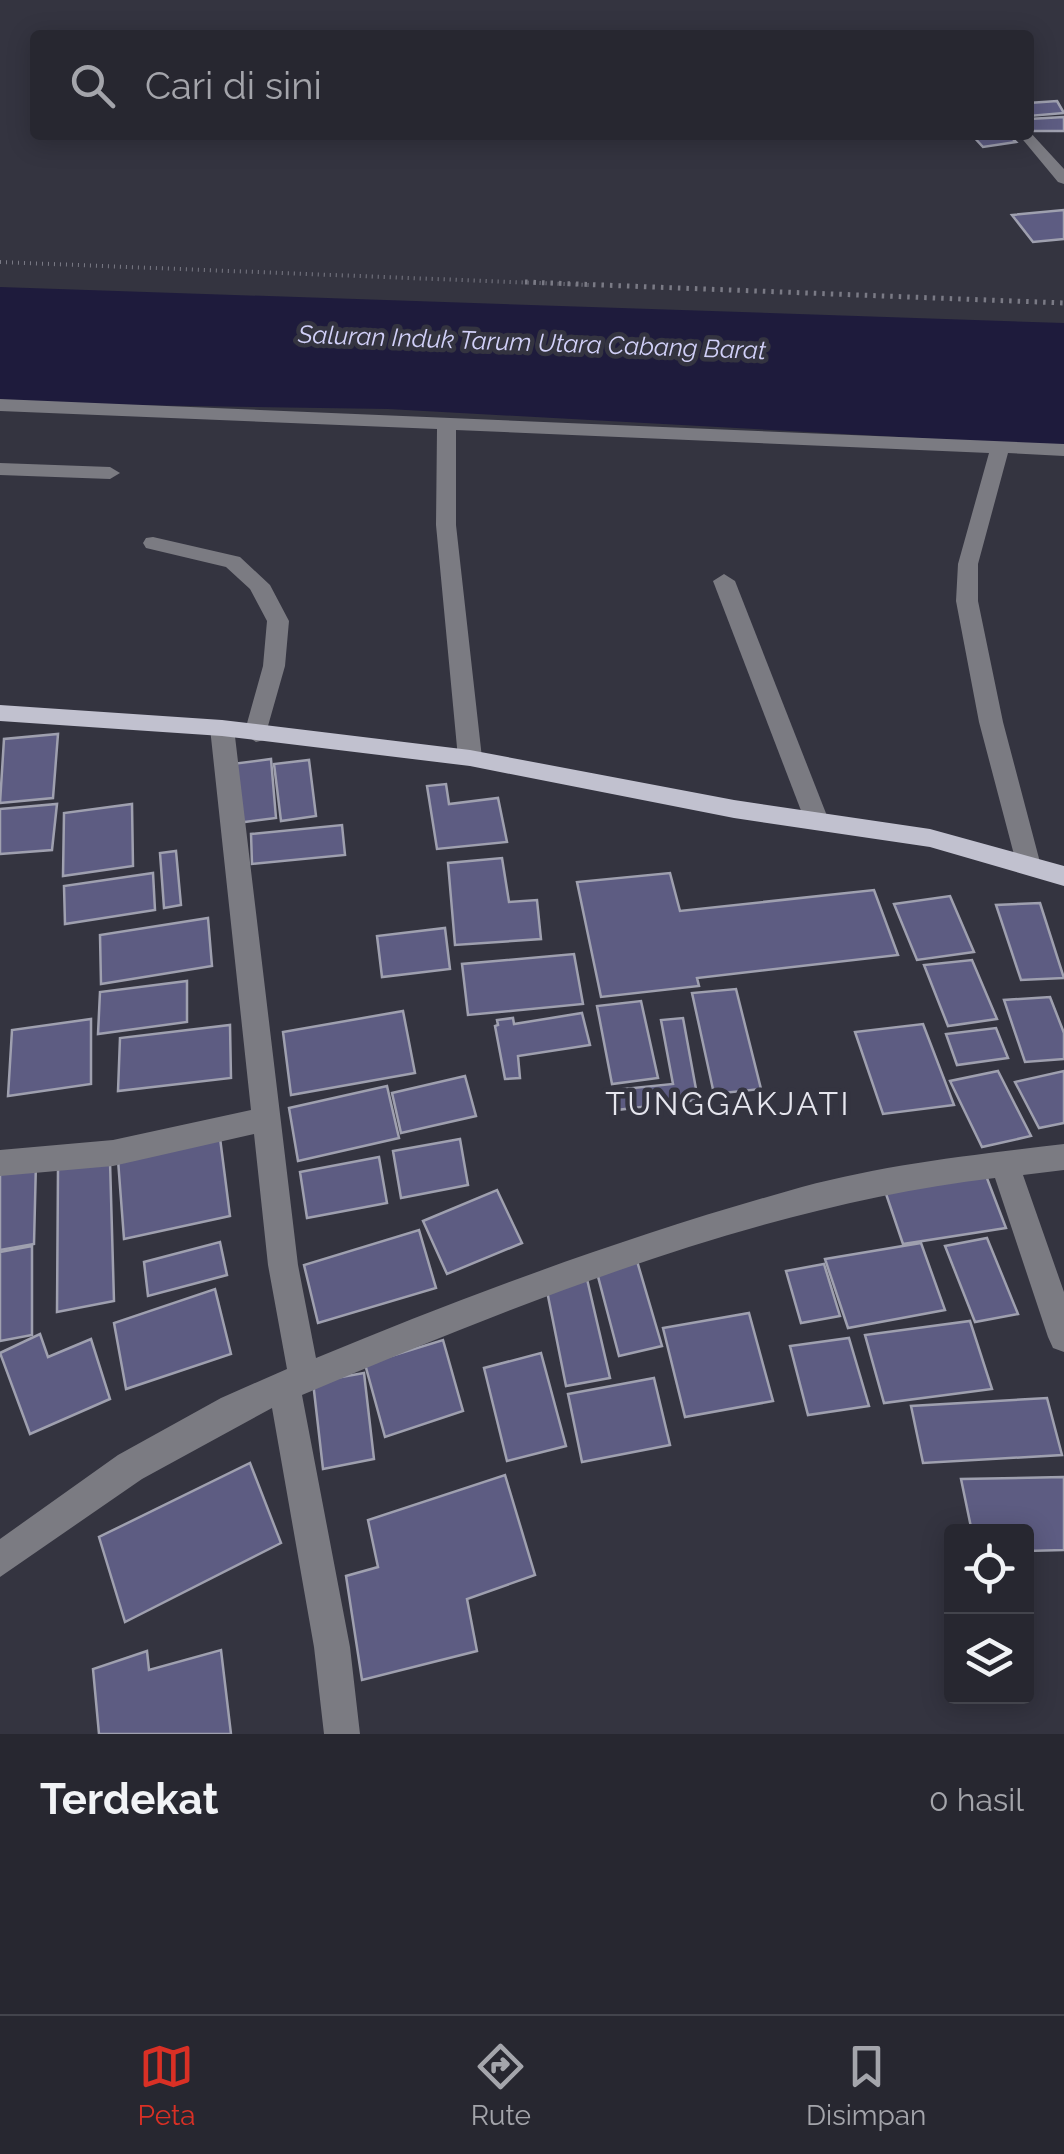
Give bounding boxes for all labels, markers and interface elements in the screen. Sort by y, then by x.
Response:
search box [30,30,1034,140]
icon: search [65,58,120,113]
text: Cari di sini [145,63,322,108]
water label: Saluran Induk Tarum Utara Cabang Barat [296,319,768,365]
district label: TUNGGAKJATI [605,1085,851,1122]
map controls [944,1524,1034,1704]
button: locate [944,1524,1034,1614]
button: layers [944,1614,1034,1704]
text: Terdekat [40,1775,219,1824]
text: 0 hasil [929,1781,1024,1818]
tab: Peta [138,2039,196,2132]
tab: Rute [471,2039,531,2132]
tab: Disimpan [806,2039,926,2132]

